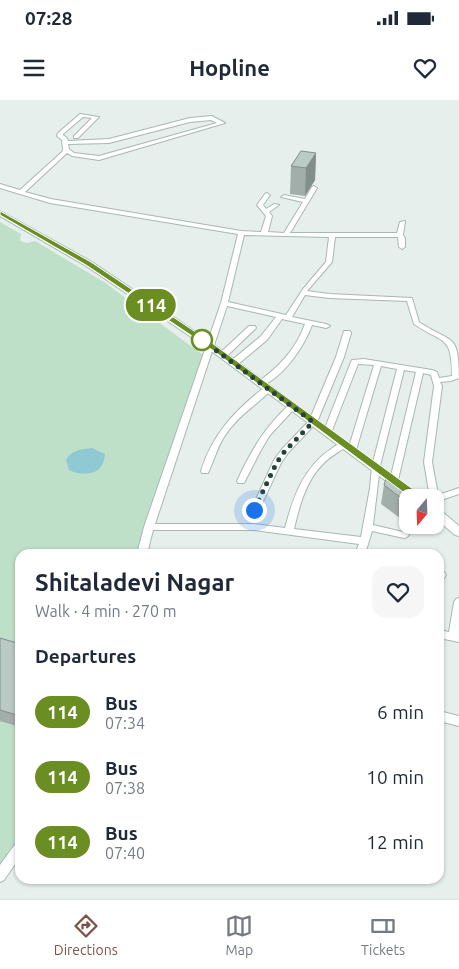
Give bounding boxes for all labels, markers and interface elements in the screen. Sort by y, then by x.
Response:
text: 07:28 [25,7,73,29]
icon: menu [20,54,48,82]
icon: heart [411,54,439,82]
text: Hopline [189,55,270,80]
line badge: 114 [122,289,180,321]
text: 114 [136,295,166,315]
unlabelled marker [191,329,213,351]
north arrow [399,489,444,534]
map controls [399,489,444,534]
your location [242,498,267,523]
button: heart [372,566,424,618]
text: Shitaladevi Nagar [35,569,234,596]
text: Walk · 4 min · 270 m [35,602,177,620]
text: Departures [35,645,136,667]
text: Bus [105,692,138,714]
text: 6 min [377,701,424,723]
text: 114 [47,702,78,722]
text: 07:34 [105,714,145,732]
text: Bus [105,757,138,779]
text: 10 min [366,766,424,788]
text: 114 [47,767,78,787]
text: 07:38 [105,779,145,797]
text: Bus [105,822,138,844]
text: 12 min [366,831,424,853]
text: 114 [47,832,78,852]
text: 07:40 [105,844,145,862]
tab: Directions [54,912,118,958]
tab: Map [225,912,253,958]
tab: Tickets [361,912,405,958]

